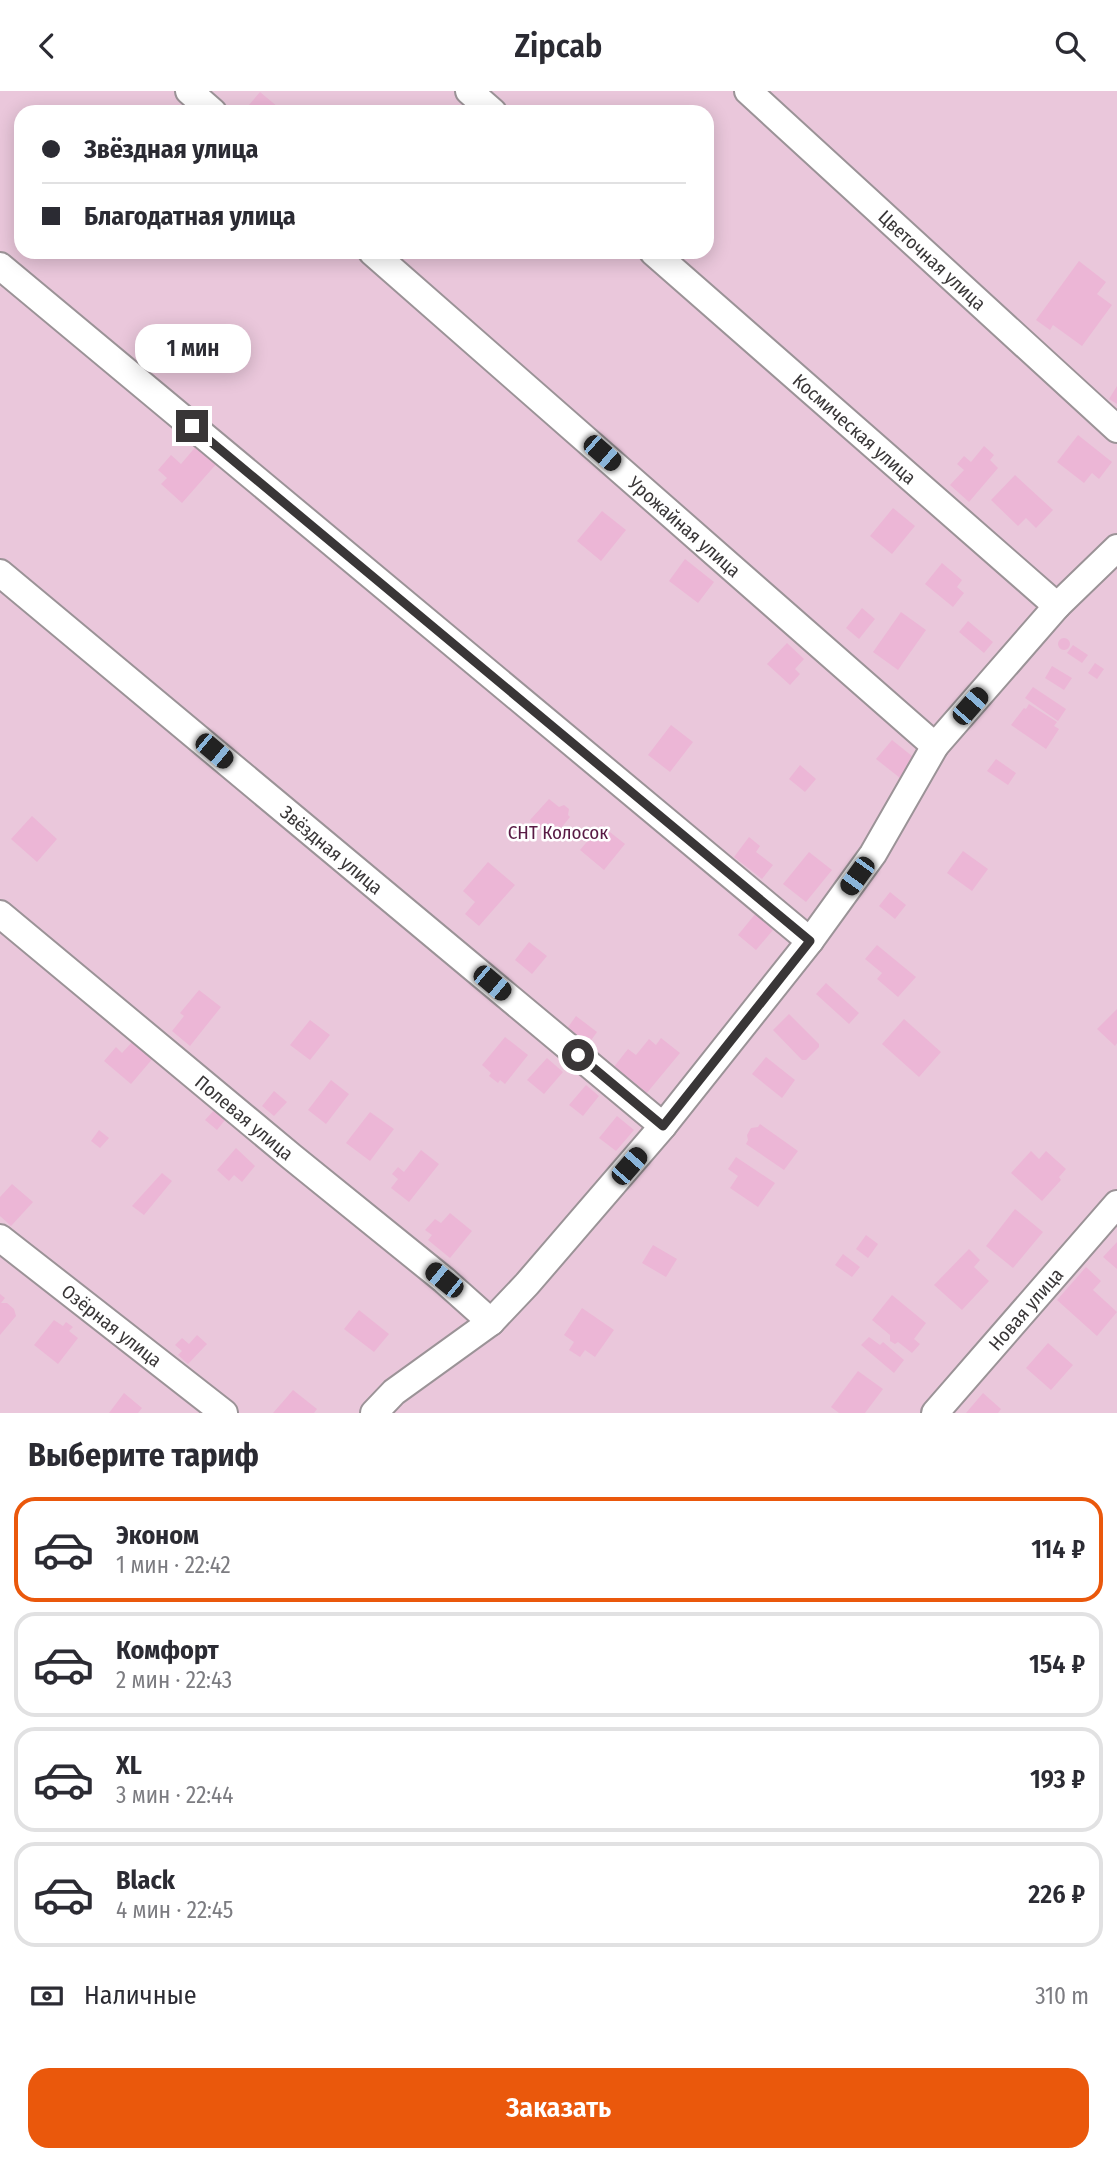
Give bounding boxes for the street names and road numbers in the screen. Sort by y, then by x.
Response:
street label: Цветочная улица [874,205,991,315]
street label: Космическая улица [788,368,921,489]
street label: Урожайная улица [623,470,745,582]
street label: Звёздная улица [276,800,388,899]
street label: Полевая улица [191,1070,298,1165]
street label: Новая улица [984,1263,1068,1355]
street label: Озёрная улица [57,1279,167,1372]

